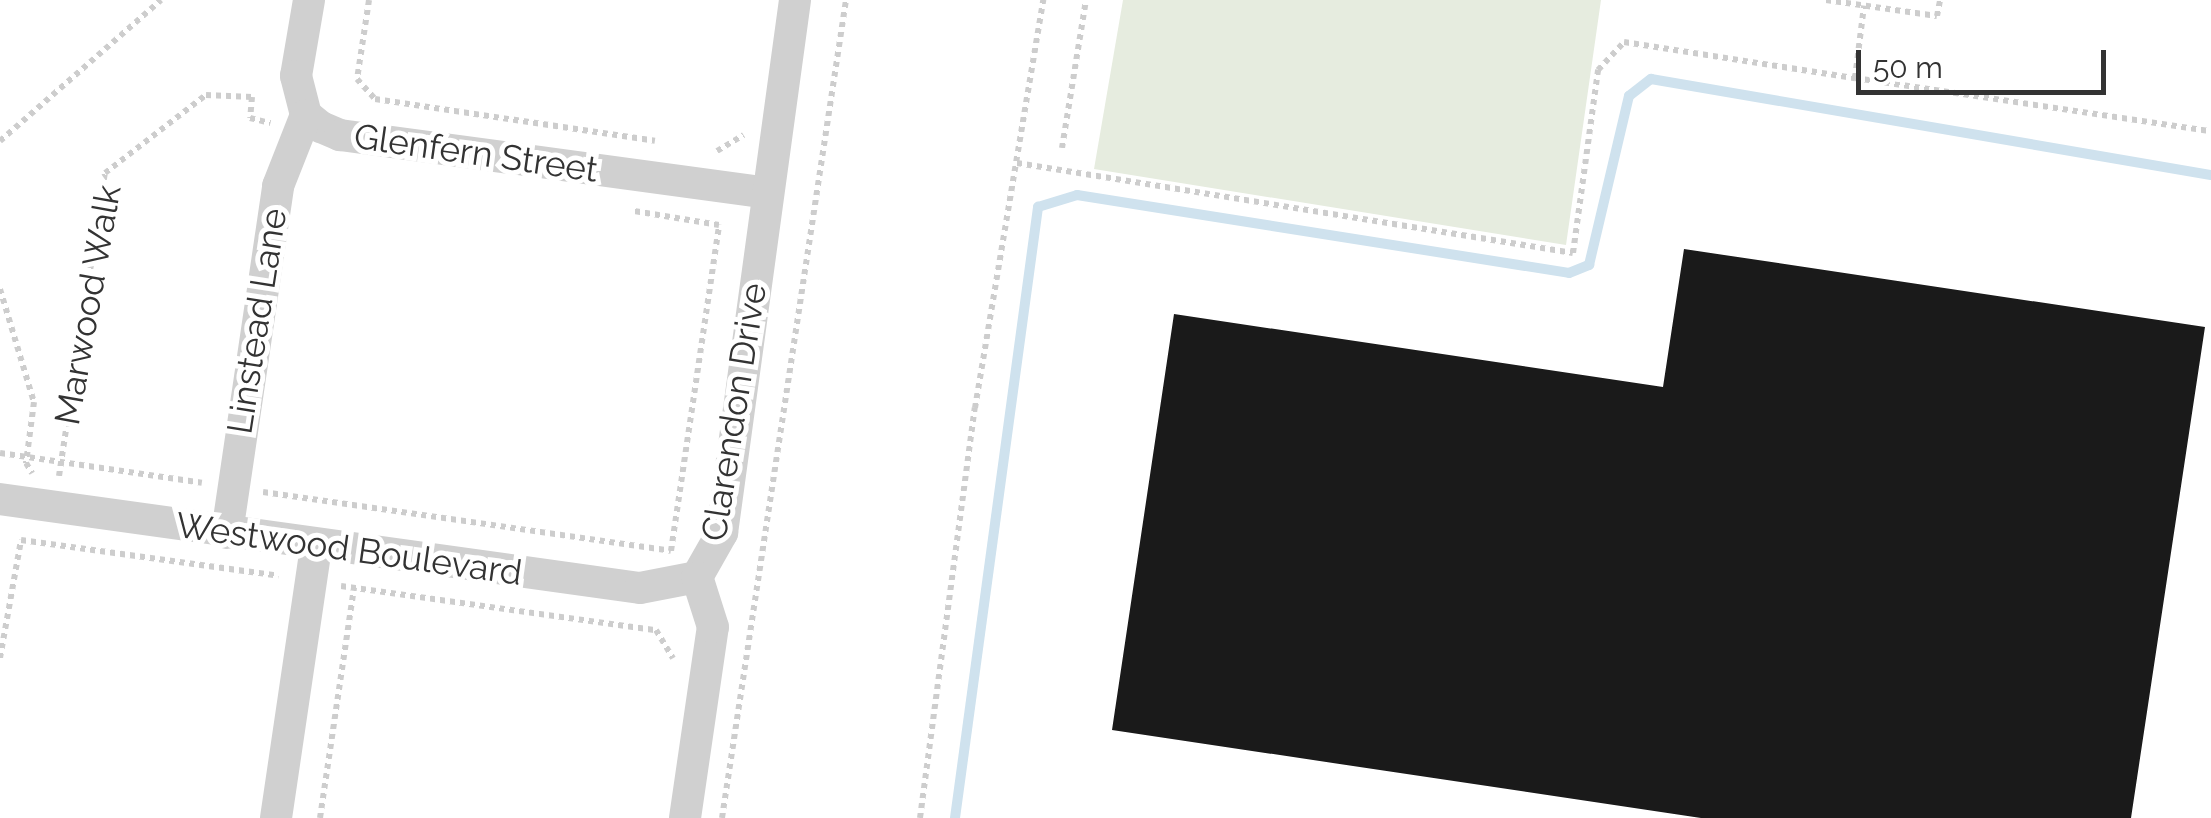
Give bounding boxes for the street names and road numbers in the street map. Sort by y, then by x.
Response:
street label: Glenfern Street [352,115,600,191]
street label: Marwood Walk [46,181,130,429]
street label: Linstead Lane [218,205,296,437]
street label: Clarendon Drive [693,280,775,544]
street label: Westwood Boulevard [173,504,525,594]

